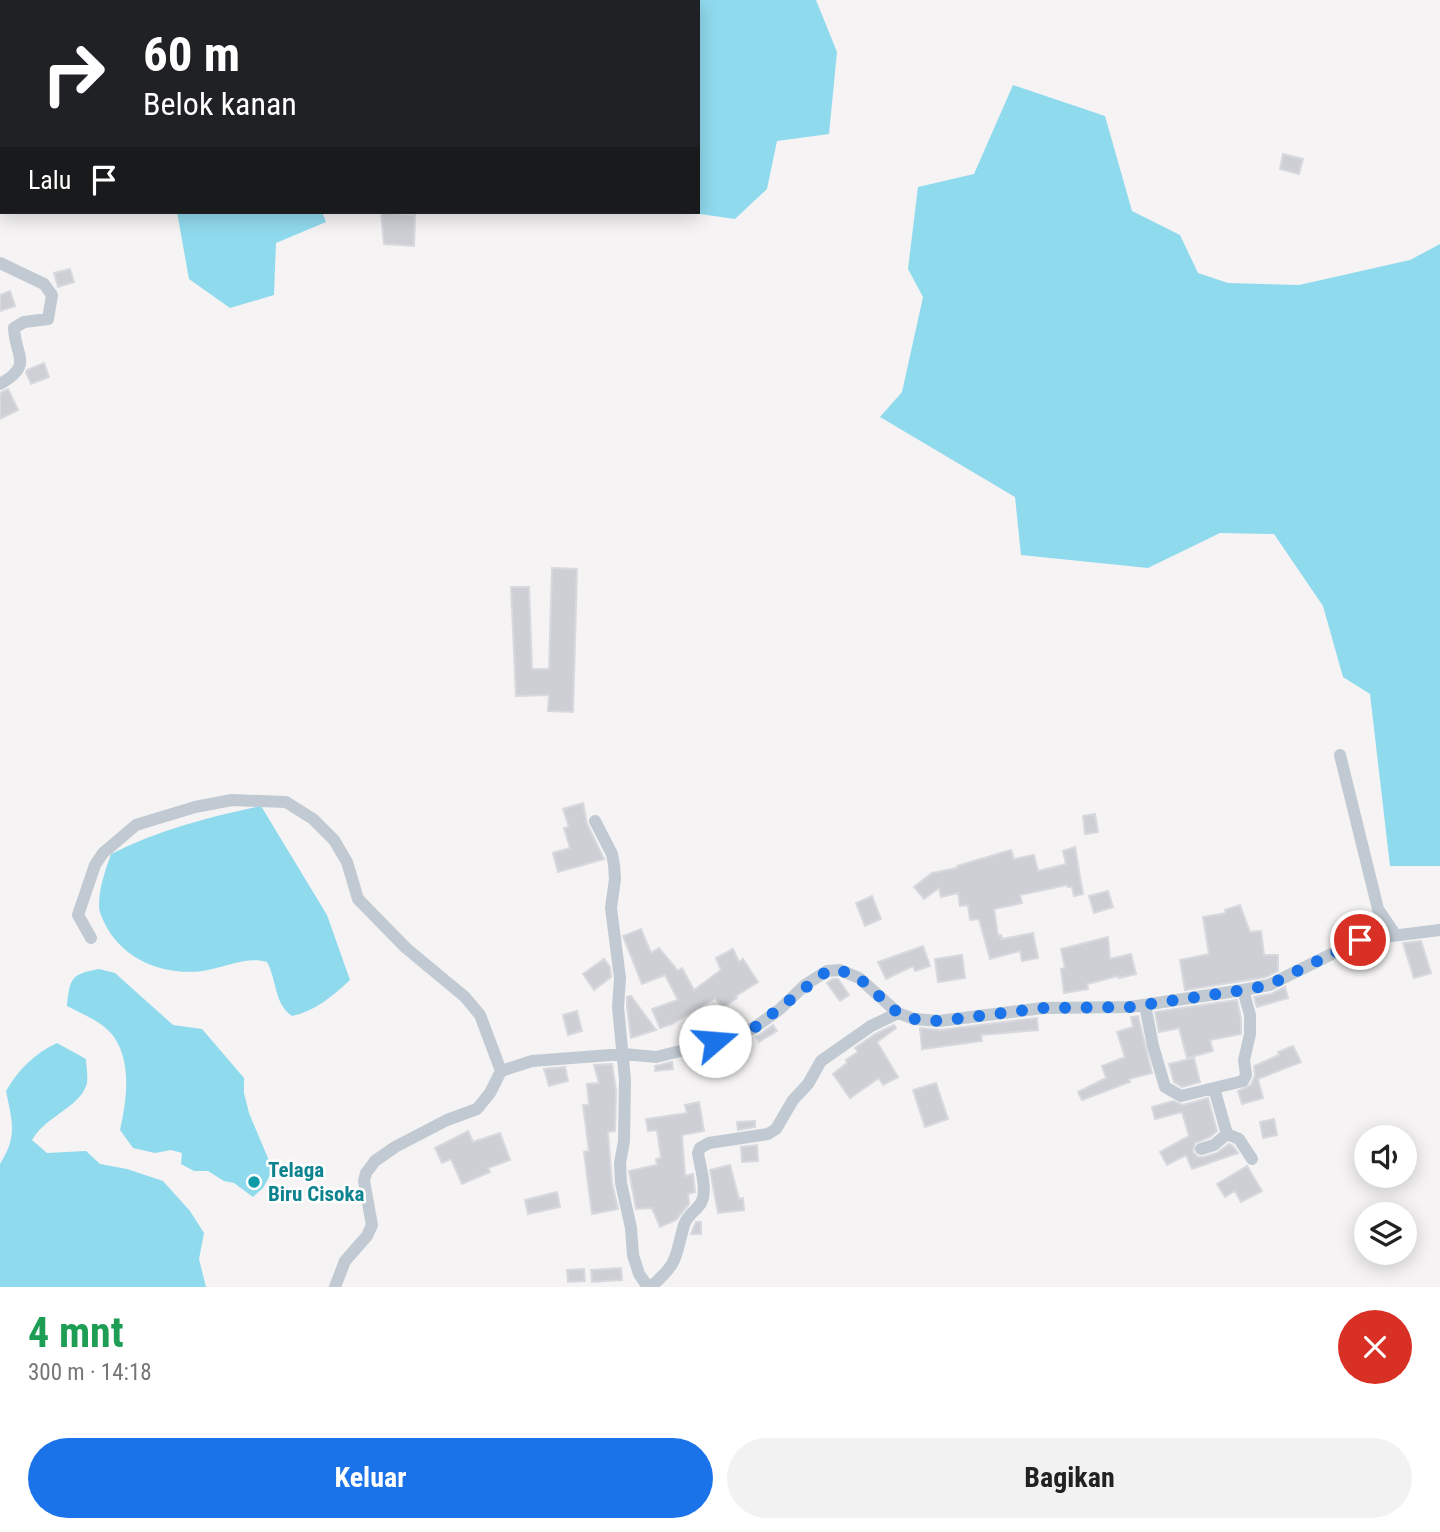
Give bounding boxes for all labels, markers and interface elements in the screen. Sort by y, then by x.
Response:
text: 60 m [143,26,240,83]
icon: right [28,28,119,119]
text: Belok kanan [143,85,297,123]
icon: arrive [85,161,123,199]
text: Lalu [28,165,71,195]
pin [1330,910,1390,970]
icon: arrive [1341,921,1379,959]
position arrow [678,1004,752,1078]
map controls [1354,1125,1417,1265]
button: sound [1354,1125,1417,1188]
place label: Telaga Biru Cisoka [268,1158,364,1206]
marker: Telaga Biru Cisoka [246,1174,262,1190]
button: layers [1354,1202,1417,1265]
text: 4 mnt [28,1308,124,1357]
button: close [1338,1310,1412,1384]
text: 300 m · 14:18 [28,1359,152,1386]
button: Keluar [28,1438,713,1518]
button: Bagikan [727,1438,1412,1518]

